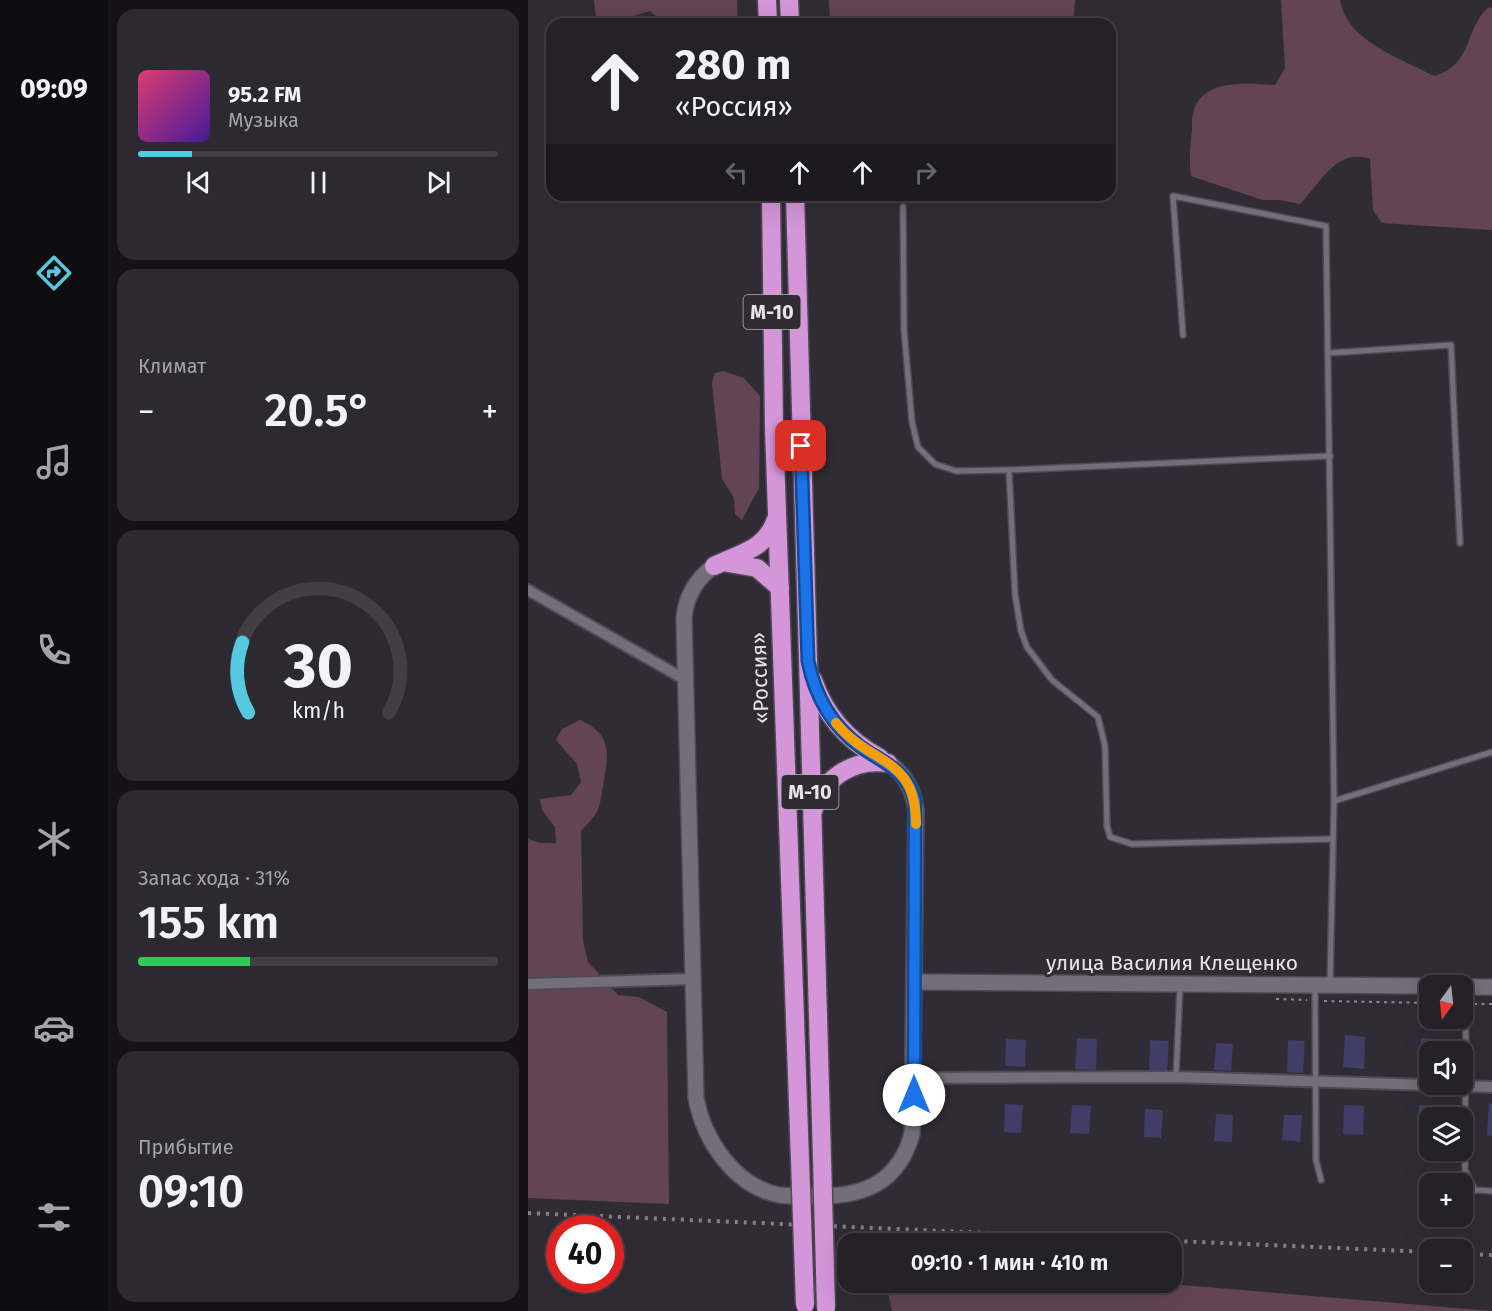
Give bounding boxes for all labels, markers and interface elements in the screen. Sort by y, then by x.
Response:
text: 280 m [675,40,791,90]
icon: ahead [576,42,654,120]
text: 09:09 [20,73,88,105]
text: 95.2 FM [228,81,301,108]
text: «Россия» [675,91,793,123]
text: Музыка [228,108,299,132]
icon: left [720,156,753,189]
icon: ahead [783,156,816,189]
icon: ahead [846,156,879,189]
icon: right [909,156,942,189]
icon: previous [182,166,215,199]
icon: pause [302,166,335,199]
icon: next [422,166,455,199]
icon: directions [33,252,75,294]
road number: М-10 [744,295,800,329]
text: Климат [138,354,206,378]
text: 20.5° [264,384,372,438]
text: − [138,392,155,432]
text: + [482,392,498,432]
pin [775,420,826,471]
icon: arrive [784,429,817,462]
icon: music [33,441,75,483]
icon: phone [33,629,75,671]
text: 30 [283,629,352,704]
street label: «Россия» [745,632,775,724]
text: km/h [291,698,345,724]
road number: М-10 [782,775,838,809]
icon: climate [33,818,75,860]
text: Запас хода · 31% [138,866,290,890]
text: 155 km [138,896,279,950]
street label: улица Василия Клещенко [1046,950,1298,976]
north arrow [1419,975,1473,1029]
map controls [1419,975,1473,1293]
icon: car [33,1007,75,1049]
button: sound [1419,1041,1473,1095]
position arrow [882,1063,946,1127]
button: layers [1419,1107,1473,1161]
text: Прибытие [138,1135,234,1159]
text: 09:10 [138,1165,244,1219]
button: + [1419,1173,1473,1227]
icon: filters [33,1196,75,1238]
speed limit sign: 40 [546,1215,624,1293]
button: − [1419,1239,1473,1293]
text: 09:10 · 1 мин · 410 m [911,1249,1108,1276]

